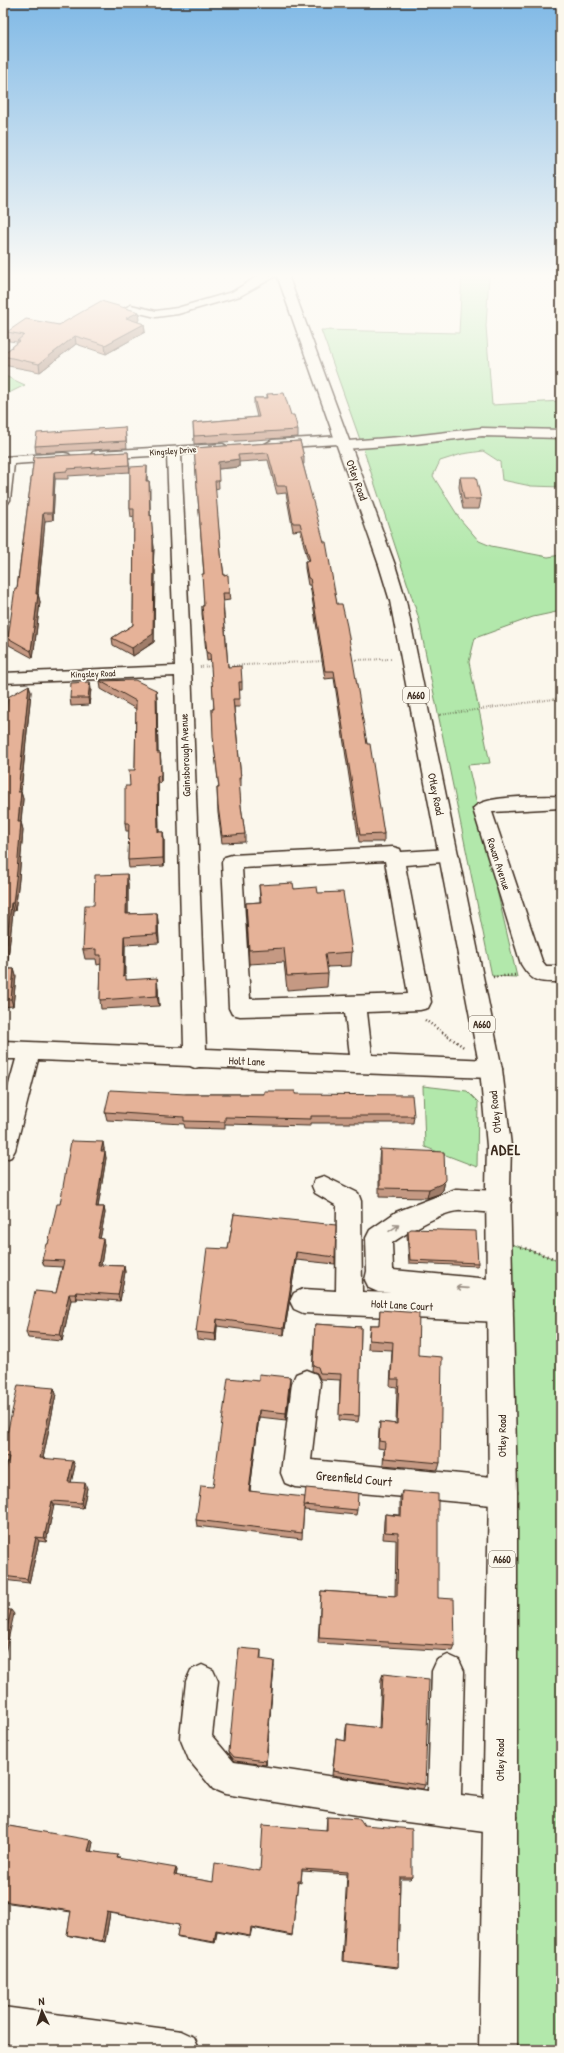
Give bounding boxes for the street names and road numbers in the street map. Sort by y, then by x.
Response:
street label: Kingsley Drive [149,443,197,459]
street label: Otley Road [343,458,371,503]
street label: Kingsley Road [70,667,116,681]
road number: A660 [403,687,429,703]
street label: Gainsborough Avenue [177,713,193,797]
street label: Otley Road [425,772,447,817]
street label: Rowan Avenue [484,836,514,893]
road number: A660 [469,1016,495,1032]
street label: Holt Lane [228,1053,266,1069]
street label: Otley Road [486,1089,504,1134]
street label: Holt Lane Court [371,1296,434,1314]
street label: Otley Road [495,1414,509,1457]
street label: Greenfield Court [315,1466,393,1490]
road number: A660 [489,1551,515,1567]
street label: Otley Road [493,1738,507,1781]

